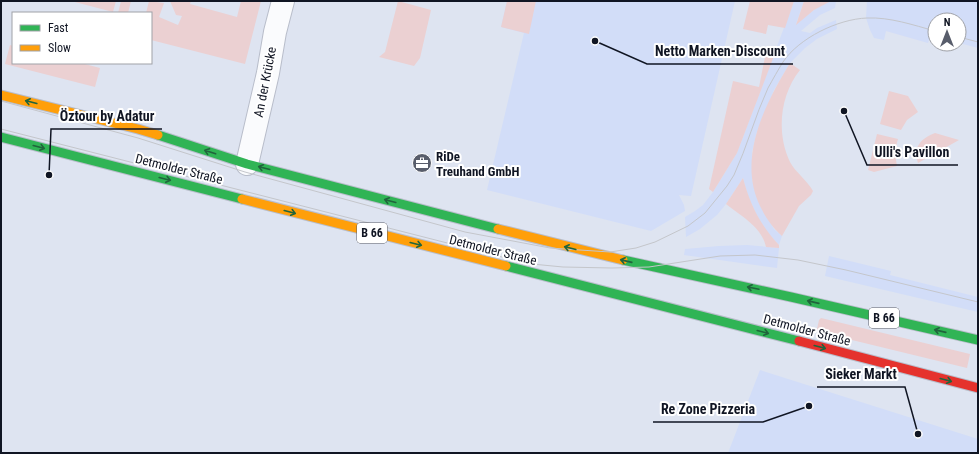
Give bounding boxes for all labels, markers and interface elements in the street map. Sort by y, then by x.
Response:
legend [12,12,152,64]
north arrow [927,12,967,52]
text: N [944,16,951,29]
text: Fast [48,21,69,35]
callout: Netto Marken-Discount [647,38,793,64]
text: Slow [48,41,71,55]
text: Netto Marken-Discount [655,43,785,59]
street label: An der Krücke [251,46,279,118]
one-way arrow [25,98,38,105]
callout: Öztour by Adatur [51,103,162,129]
text: Öztour by Adatur [60,108,155,124]
callout: Ulli's Pavillon [867,139,958,165]
one-way arrow [32,144,45,151]
text: Ulli's Pavillon [875,144,950,160]
one-way arrow [204,148,217,155]
place label: RiDe Treuhand GmbH [436,149,519,179]
street label: Detmolder Straße [134,151,224,187]
office icon: RiDe Treuhand GmbH [411,152,433,174]
one-way arrow [258,164,271,172]
one-way arrow [158,176,171,183]
one-way arrow [384,197,397,204]
one-way arrow [284,209,297,216]
road number: B 66 [357,223,387,243]
street label: Detmolder Straße [448,232,538,268]
one-way arrow [410,241,423,248]
one-way arrow [564,243,577,251]
one-way arrow [619,257,632,264]
one-way arrow [746,284,759,292]
one-way arrow [807,297,820,305]
road number: B 66 [869,308,899,328]
street label: Detmolder Straße [762,311,852,349]
one-way arrow [934,327,947,334]
one-way arrow [756,329,769,336]
one-way arrow [814,344,827,351]
callout: Sieker Markt [817,361,905,387]
text: Sieker Markt [825,366,897,382]
one-way arrow [939,377,952,384]
callout: Re Zone Pizzeria [653,396,763,422]
text: Re Zone Pizzeria [661,401,756,417]

